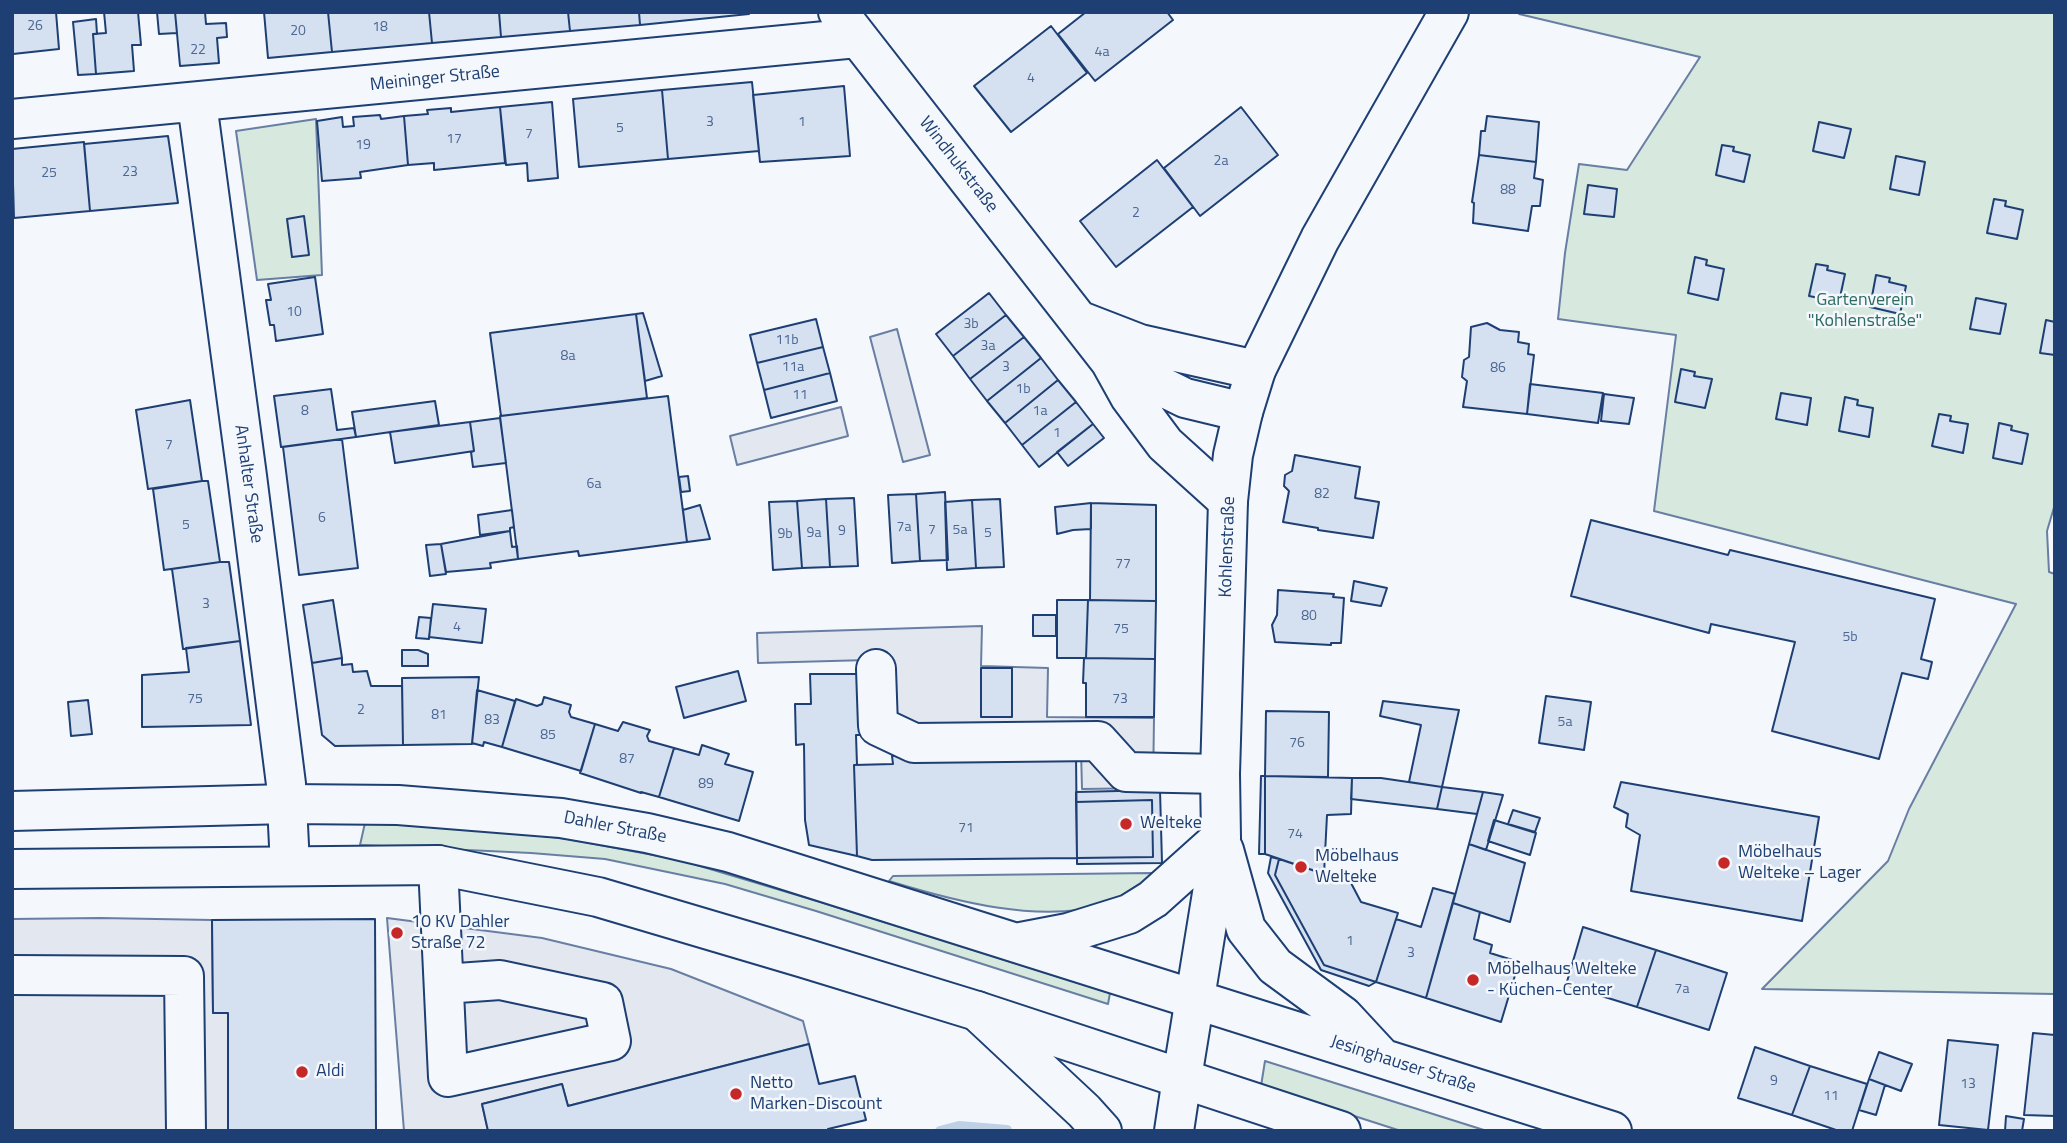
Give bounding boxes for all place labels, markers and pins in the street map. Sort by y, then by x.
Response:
place label: Welteke [1140,813,1202,835]
marker: Welteke [1118,816,1134,832]
place label: Möbelhaus Welteke – Lager [1738,842,1861,884]
place label: Möbelhaus Welteke [1315,846,1399,888]
marker: Möbelhaus Welteke – Lager [1716,855,1732,871]
marker: Möbelhaus Welteke [1293,859,1309,875]
place label: 10 KV Dahler Straße 72 [411,912,510,954]
marker: 10 KV Dahler Straße 72 [389,925,405,941]
place label: Möbelhaus Welteke - Küchen-Center [1487,959,1637,1002]
marker: Möbelhaus Welteke - Küchen-Center [1465,972,1481,988]
place label: Aldi [316,1061,344,1083]
marker: Aldi [294,1064,310,1080]
place label: Netto Marken-Discount [750,1073,882,1116]
marker: Netto Marken-Discount [728,1086,744,1102]

